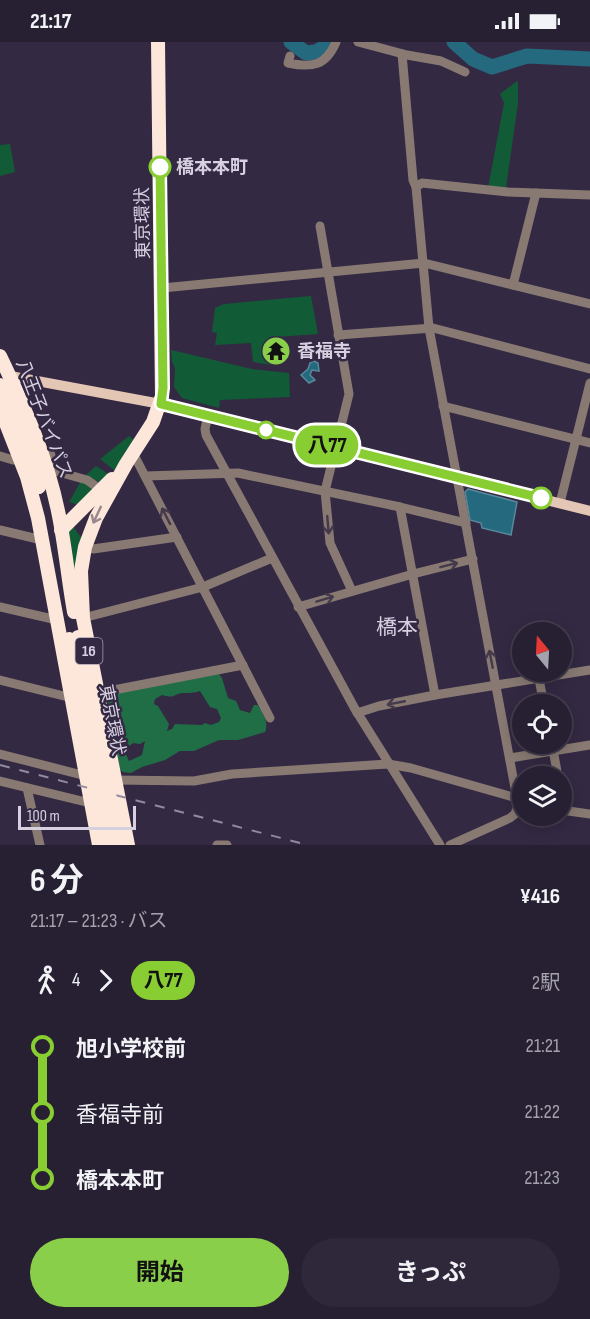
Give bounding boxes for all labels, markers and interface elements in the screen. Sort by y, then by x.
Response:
text: 21:17 [30,8,71,35]
marker: 橋本本町 [149,156,171,178]
place label: 橋本本町 [176,157,248,178]
street label: 東京環状 [132,187,154,259]
temple icon: 香福寺 [260,335,292,367]
place label: 香福寺 [297,341,351,362]
street label: 八王子バイパス [12,357,76,481]
unlabelled marker [257,421,275,439]
line badge: 八77 [292,426,362,464]
text: 八77 [307,433,347,458]
unlabelled marker [530,487,552,509]
one-way arrow [91,506,103,524]
one-way arrow [160,507,172,525]
one-way arrow [323,515,334,535]
one-way arrow [439,558,458,570]
one-way arrow [315,593,334,604]
district label: 橋本 [376,615,418,640]
north arrow [512,622,572,682]
map controls [512,622,572,826]
road number: 16 [76,638,103,664]
one-way arrow [486,650,497,669]
street label: 東京環状 [95,683,129,757]
button: locate [512,694,572,754]
one-way arrow [386,698,406,709]
button: layers [512,766,572,826]
scale bar [18,803,136,830]
text: 100 m [27,807,60,826]
text: 6 分 [30,861,84,901]
text: ¥416 [520,883,560,910]
text: 21:17 – 21:23 · バス [30,909,168,933]
icon: walk [30,964,63,997]
icon: forward [89,964,122,997]
text: 4 [72,968,80,992]
text: 八77 [143,968,183,993]
text: 2駅 [532,971,560,995]
text: 21:21 [526,1034,560,1058]
text: 旭小学校前 [76,1036,186,1063]
text: 21:22 [524,1100,560,1124]
text: 香福寺前 [76,1102,164,1129]
text: 21:23 [524,1166,560,1190]
text: 橋本本町 [76,1168,164,1195]
button: 開始 [30,1238,289,1307]
button: きっぷ [301,1238,560,1307]

